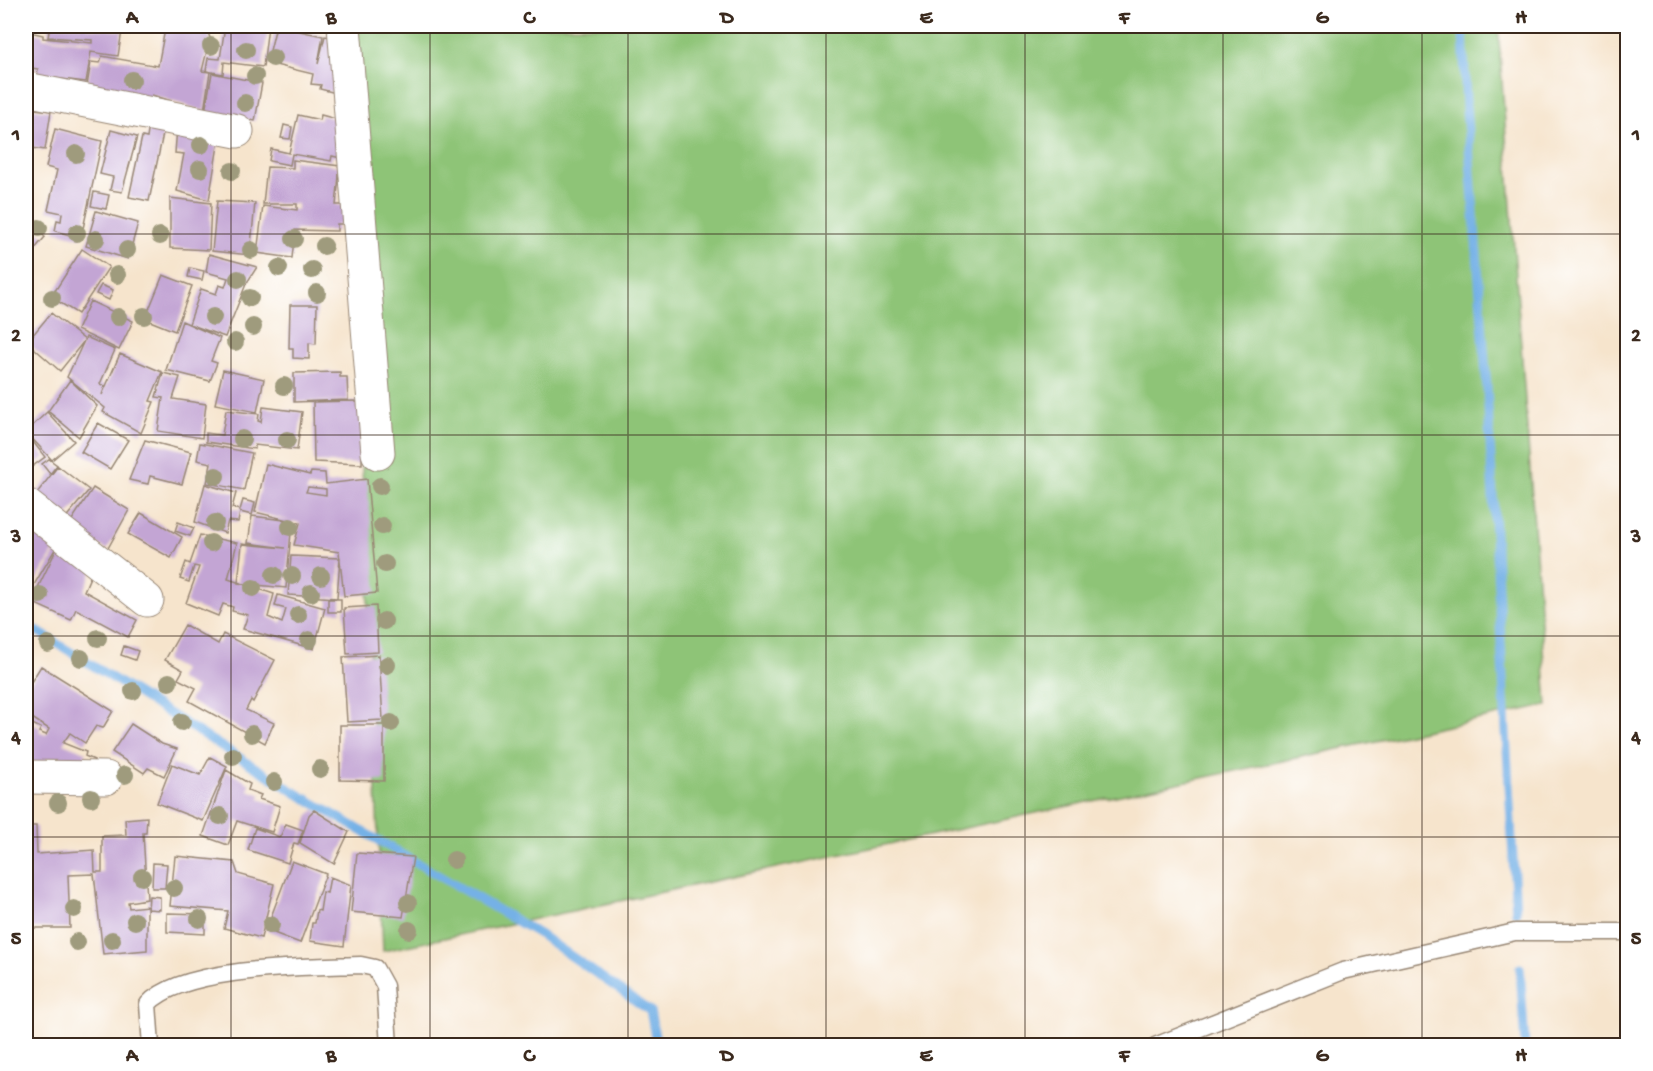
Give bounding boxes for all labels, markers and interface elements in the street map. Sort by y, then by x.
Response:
text: A [125,8,140,31]
text: B [325,8,337,31]
text: C [523,8,537,31]
text: D [718,8,734,31]
text: E [920,8,934,31]
text: F [1118,8,1131,31]
text: G [1316,8,1330,31]
text: H [1515,8,1527,31]
text: 1 [11,125,20,148]
text: 1 [1631,125,1640,148]
text: 2 [11,326,21,349]
text: 2 [1631,326,1641,349]
text: 3 [10,527,21,550]
text: 3 [1630,527,1641,550]
text: 4 [10,728,21,751]
text: 4 [1630,728,1641,751]
text: 5 [11,929,22,952]
text: 5 [1631,929,1642,952]
text: A [125,1046,140,1069]
text: B [325,1046,337,1069]
text: C [523,1046,537,1069]
text: D [718,1046,734,1069]
text: E [920,1046,934,1069]
text: F [1118,1046,1131,1069]
text: G [1316,1046,1330,1069]
text: H [1515,1046,1527,1069]

